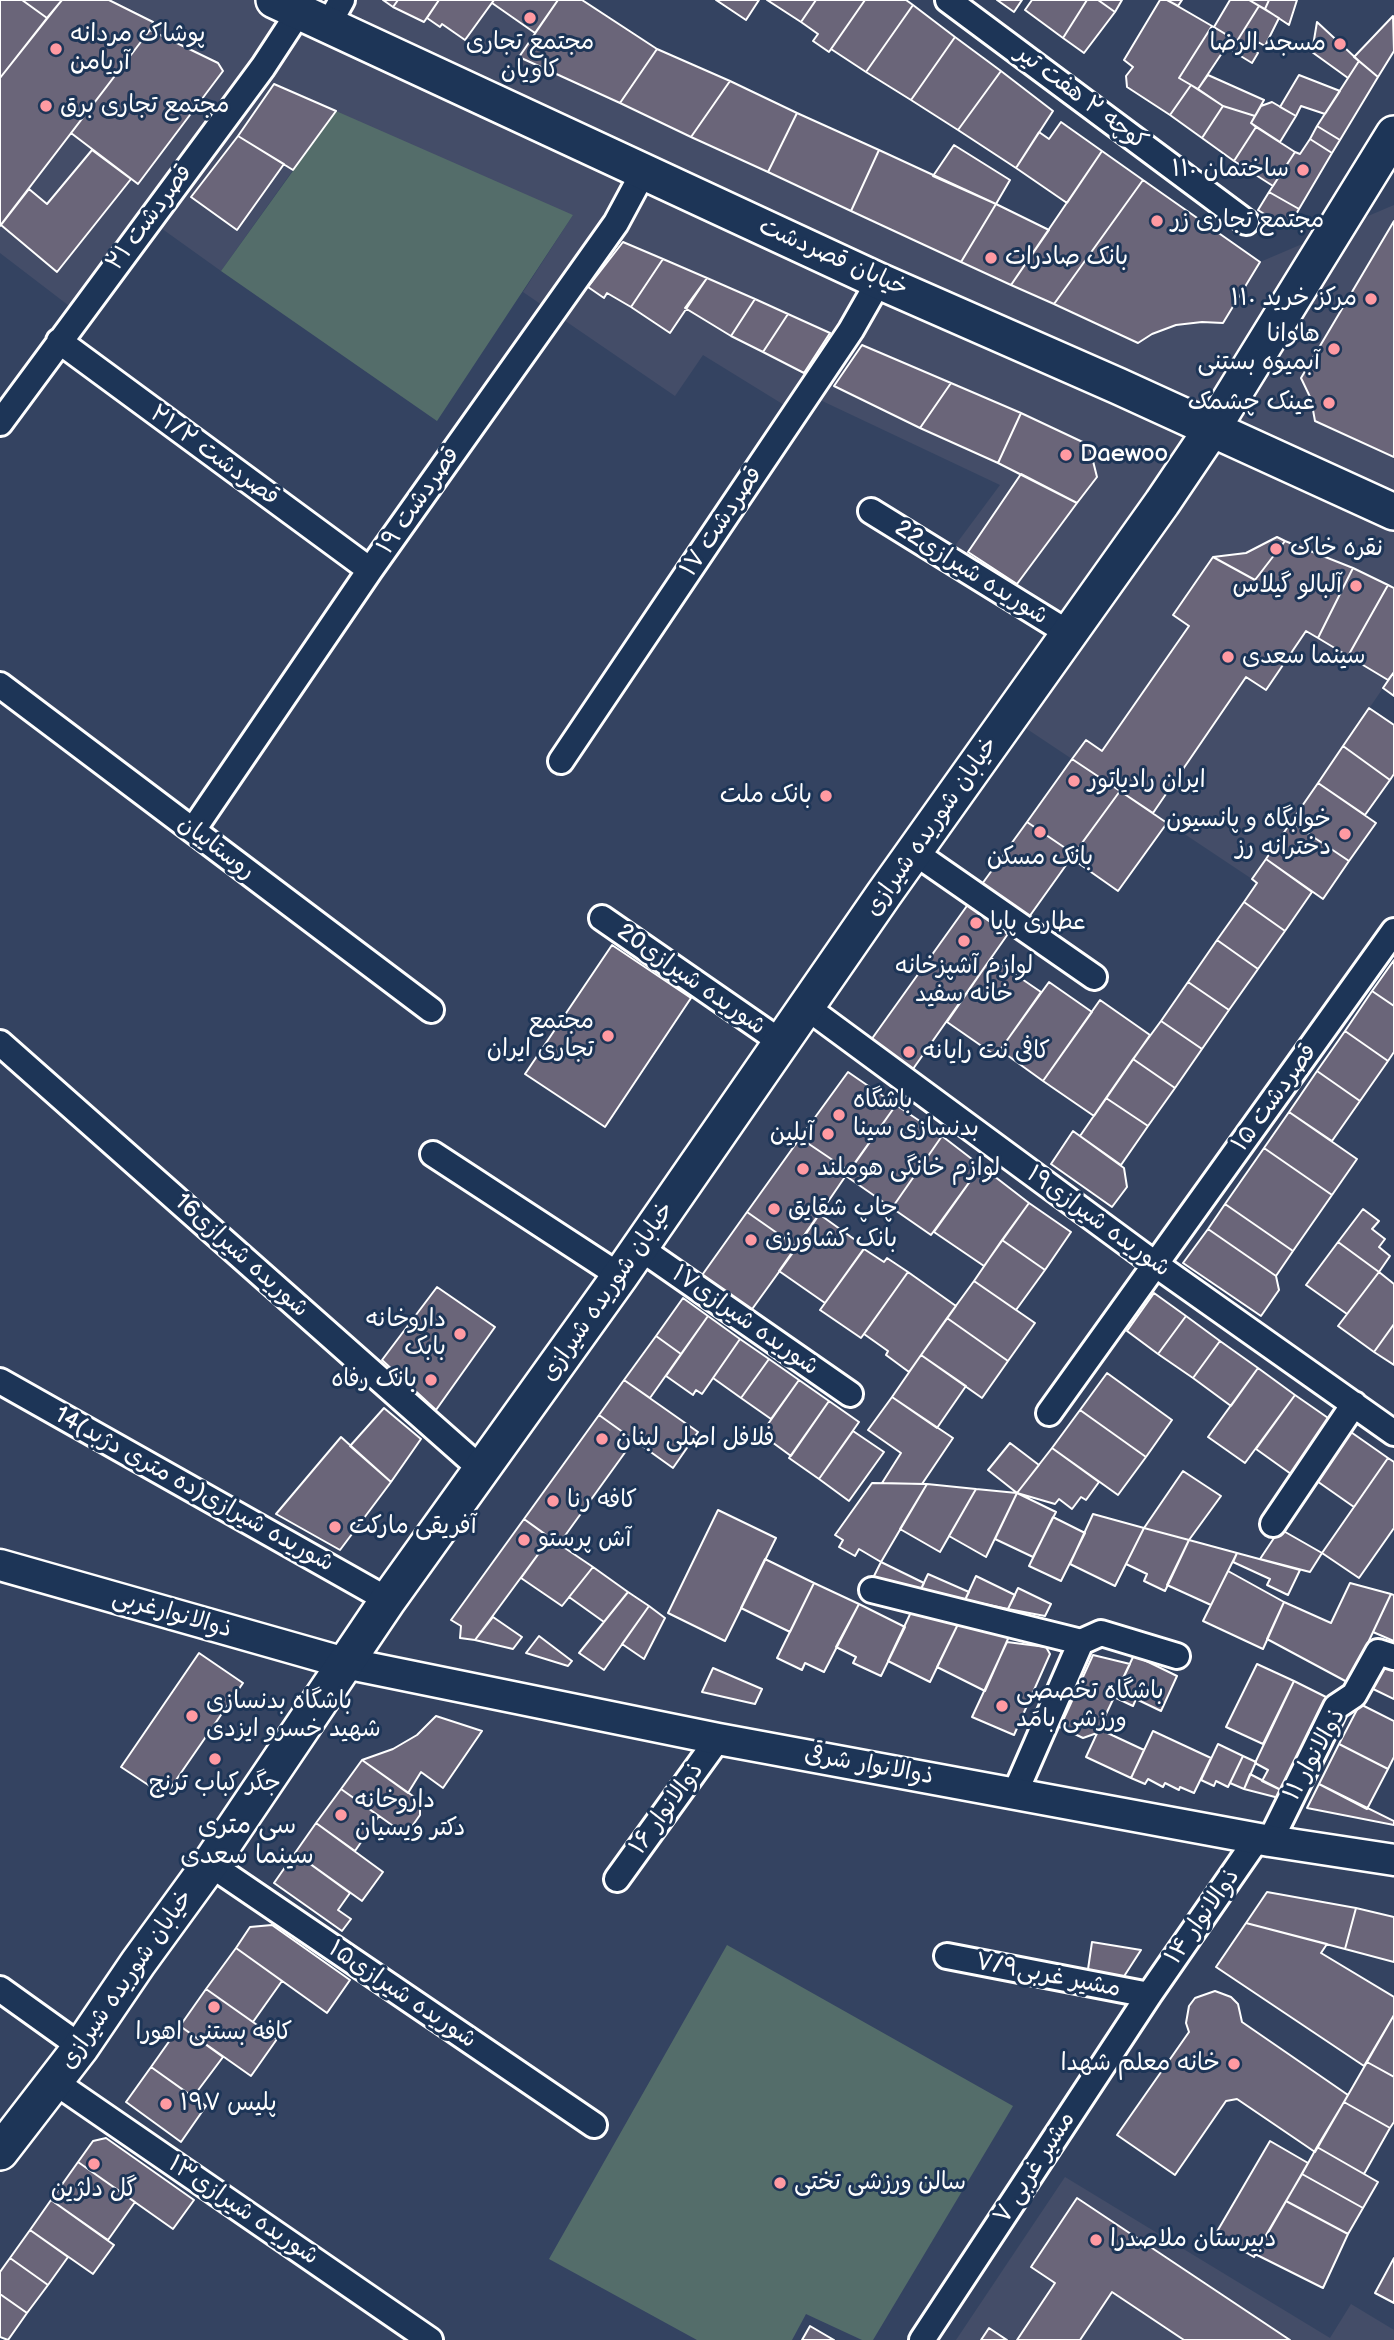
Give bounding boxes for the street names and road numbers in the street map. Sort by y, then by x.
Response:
street label: کوچه ۲ هفت تیر [1010,39,1152,157]
street label: قصردشت ۲۱ [101,159,199,277]
street label: خیابان قصردشت [754,212,912,304]
street label: قصردشت ۲۱/۲ [144,399,284,513]
street label: قصردشت ۱۹ [372,442,466,560]
street label: قصردشت ۱۷ [675,462,769,582]
street label: 22شوریده شیرازی [889,514,1053,632]
street label: خیابان شوریده شیرازی [859,732,1005,922]
street label: روستاییان [172,810,260,886]
street label: 20شوریده شیرازی [611,918,771,1042]
street label: قصردشت ۱۵ [1226,1039,1324,1157]
street label: شوریده شیرازی۱۹ [1020,1160,1176,1284]
street label: شوریده شیرازی16 [168,1188,314,1324]
street label: خیابان شوریده شیرازی [535,1197,681,1387]
street label: شوریده شیرازی۱۷ [666,1260,824,1382]
street label: 14شوریده شیرازی(ده متری دژبد) [49,1401,339,1579]
street label: ذوالانوارغربی [109,1583,235,1645]
street label: ذوالانوار ۱۱ [1278,1704,1352,1806]
street label: ذوالانوار شرقی [802,1740,936,1792]
street label: ذوالانوار ۱۶ [624,1757,710,1861]
street label: ذوالانوار ۱۴ [1160,1864,1246,1970]
street label: خیابان شوریده شیرازی [54,1885,200,2075]
street label: شوریده شیرازی۱۵ [323,1935,481,2055]
street label: ۷/۹مشیر غربی [973,1948,1123,2004]
street label: مشیر غربی ۷ [988,2106,1082,2230]
street label: شوریده شیرازی۱۳ [162,2150,324,2272]

